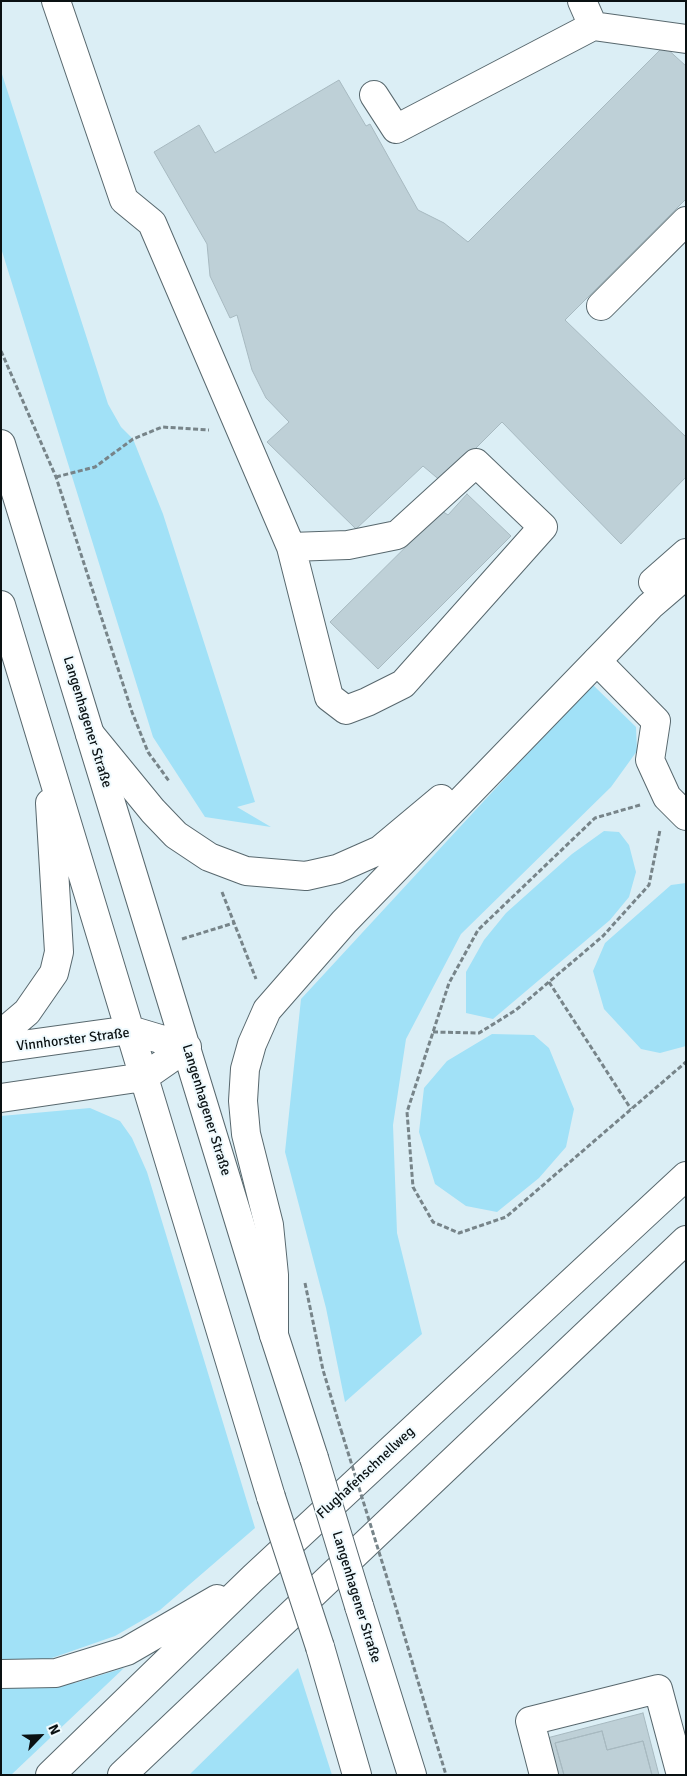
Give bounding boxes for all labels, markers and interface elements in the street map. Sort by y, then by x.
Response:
street label: Langenhagener Straße [59,654,115,790]
street label: Vinnhorster Straße [15,1025,131,1055]
street label: Langenhagener Straße [178,1042,234,1178]
street label: Flughafenschnellweg [314,1423,418,1523]
street label: Langenhagener Straße [328,1529,384,1665]
north arrow [15,1711,65,1761]
text: N [44,1722,64,1738]

